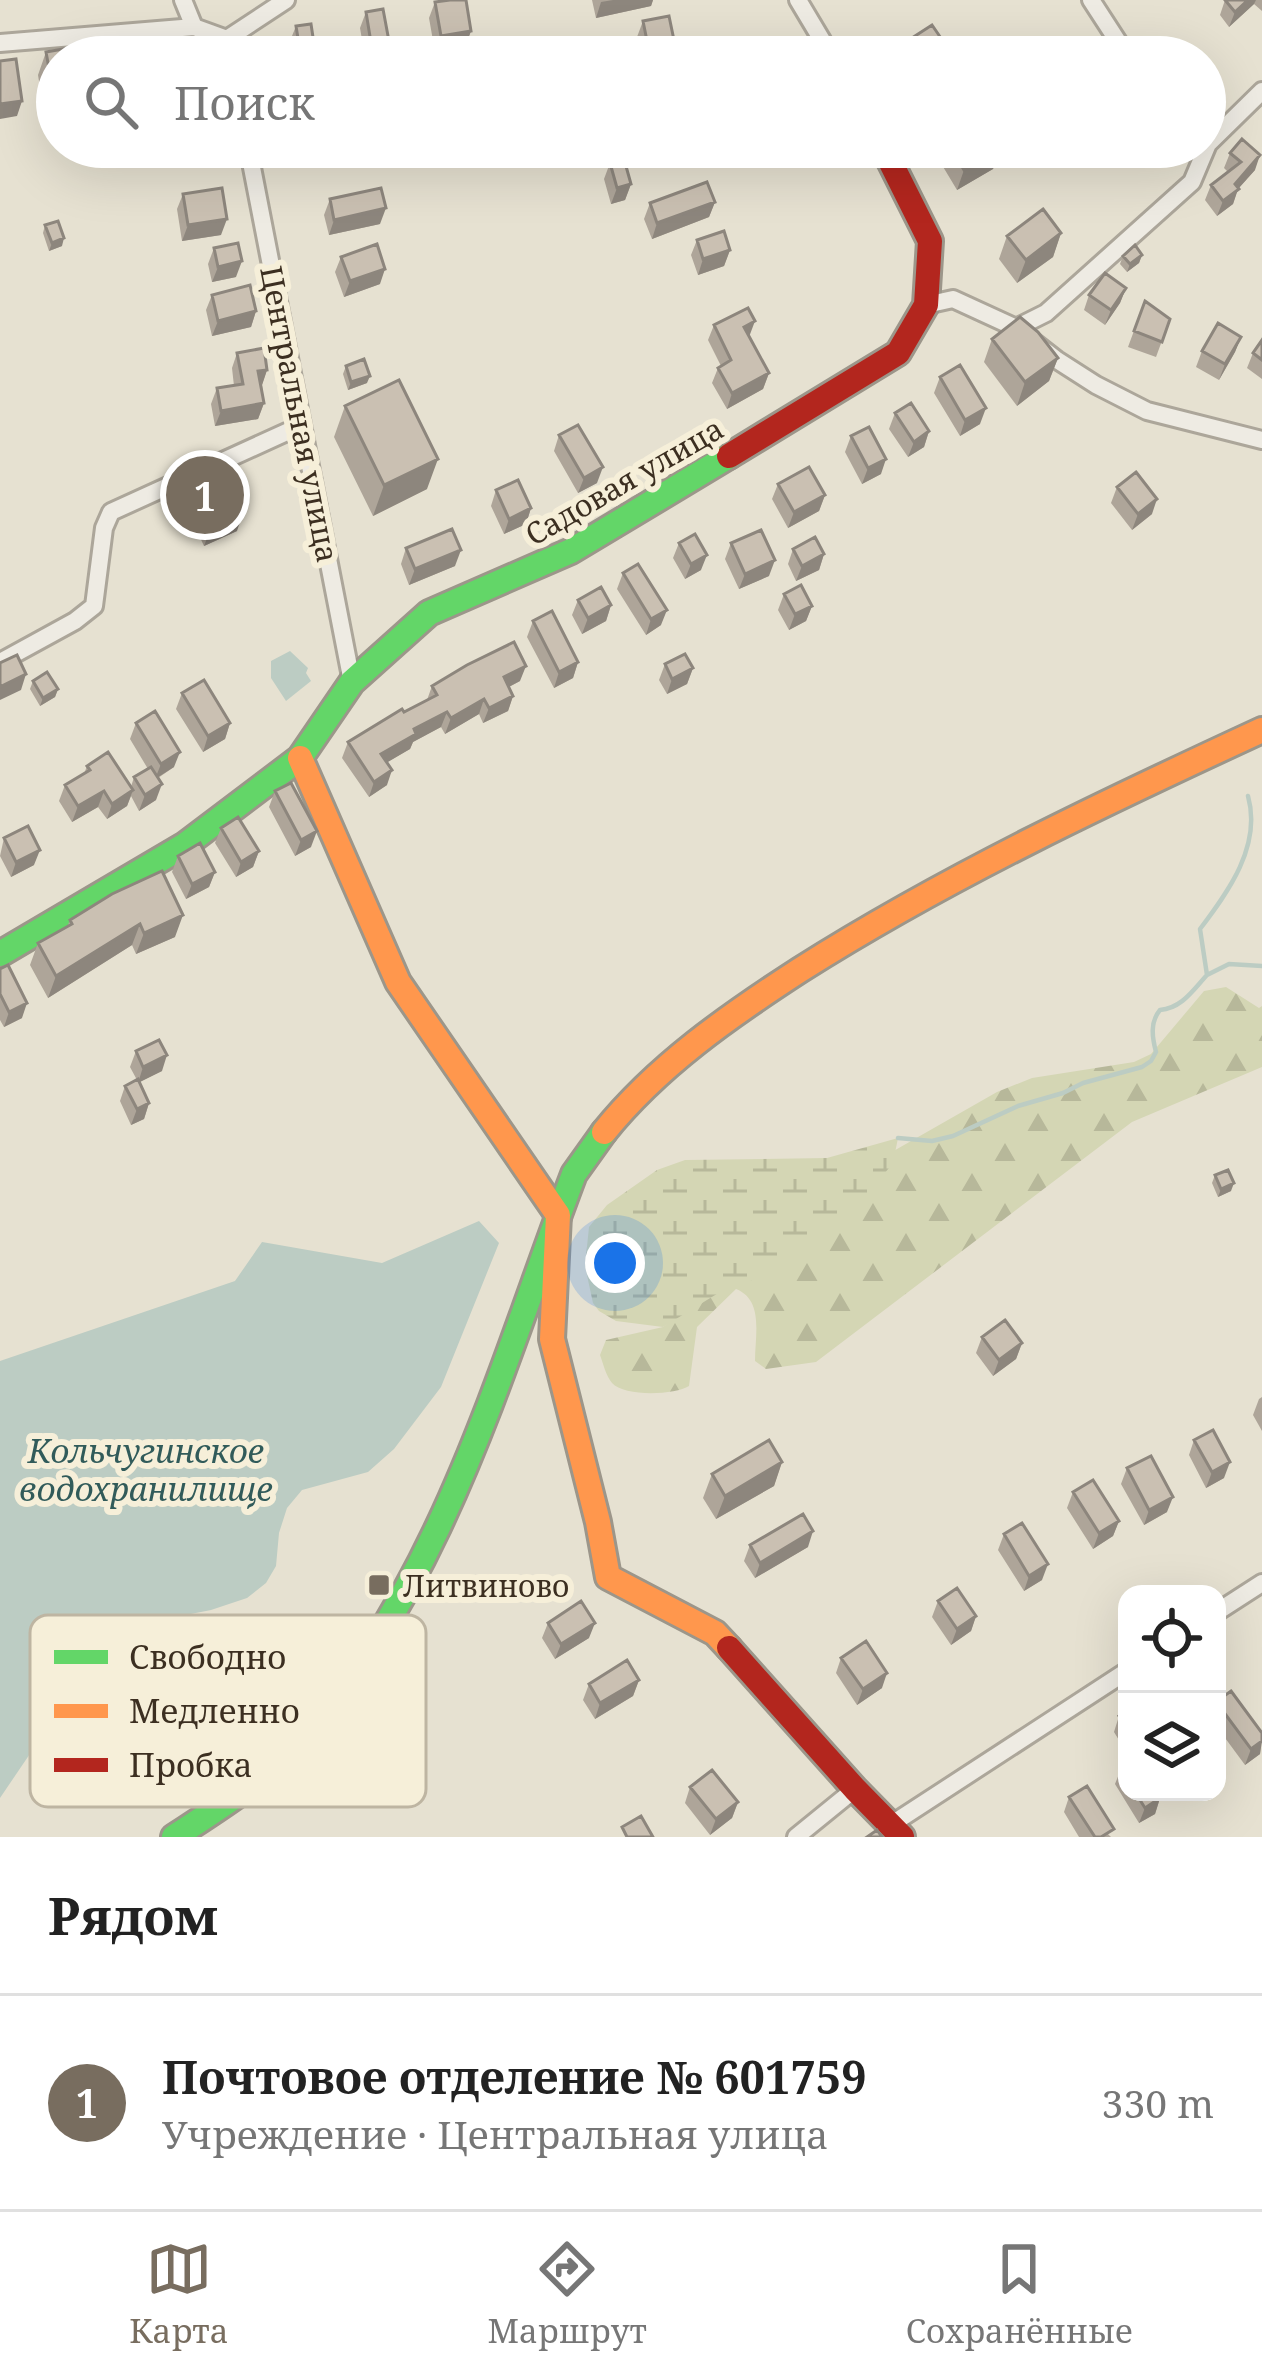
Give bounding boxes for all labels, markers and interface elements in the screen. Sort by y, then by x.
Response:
search box [36,36,1226,168]
icon: search [78,69,144,135]
text: Поиск [174,72,315,133]
street label: Центральная улица [251,262,349,566]
street label: Садовая улица [517,408,731,554]
pin: 1 [166,450,244,540]
your location [585,1233,645,1293]
water label: Кольчугинское водохранилище [19,1428,273,1511]
place label: Литвиново [403,1565,569,1606]
marker: Литвиново [366,1572,392,1598]
map controls [1118,1585,1226,1801]
button: locate [1118,1585,1226,1693]
legend [30,1615,426,1807]
text: Свободно [129,1634,286,1679]
text: Медленно [129,1688,300,1733]
button: layers [1118,1693,1226,1801]
text: Пробка [129,1742,253,1787]
text: Рядом [48,1880,218,1950]
text: Почтовое отделение № 601759 [162,2046,867,2107]
text: 1 [76,2076,98,2129]
text: 330 m [1102,2076,1214,2129]
text: Учреждение · Центральная улица [162,2107,829,2160]
tab: Карта [129,2236,229,2353]
tab: Маршрут [487,2236,647,2353]
tab: Сохранённые [906,2236,1133,2353]

